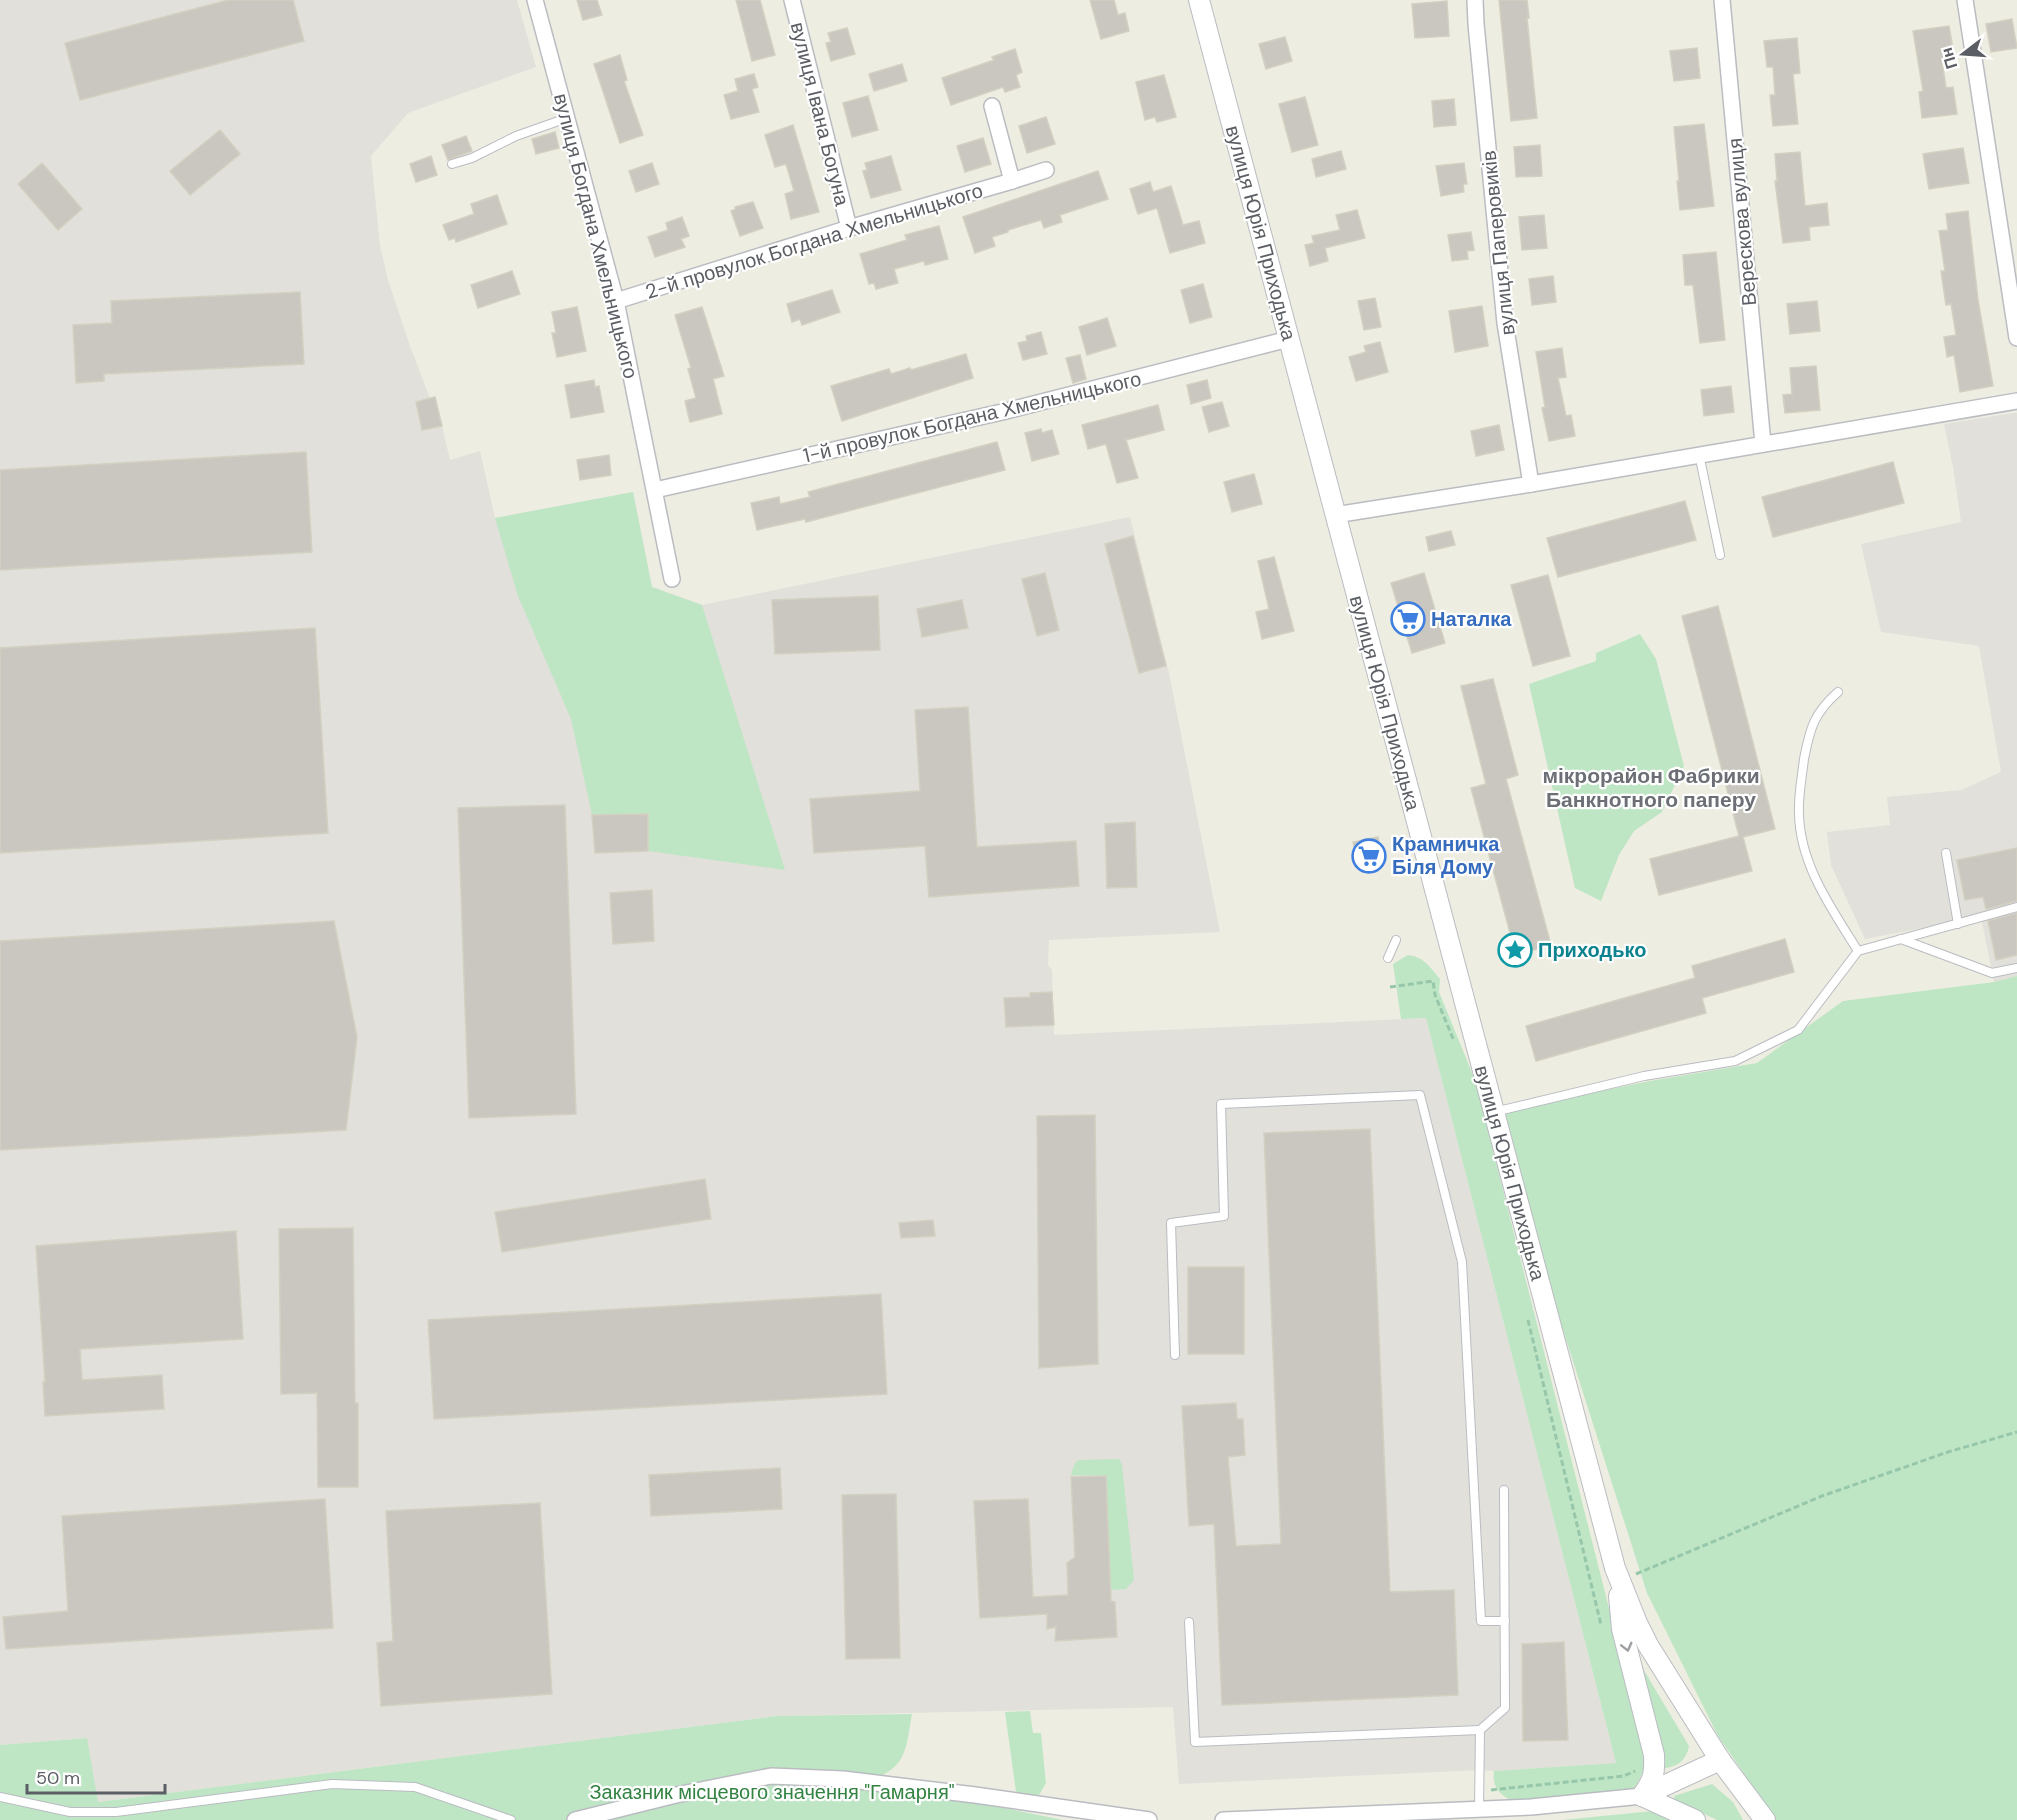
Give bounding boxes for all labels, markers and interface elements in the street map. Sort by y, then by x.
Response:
street label: вулиця Івана Богуна [785,19,856,209]
north arrow [1933,24,1993,84]
text: Пн [1936,45,1962,71]
street label: вулиця Богдана Хмельницького [548,91,644,381]
street label: вулиця Юрія Приходька [1220,123,1302,344]
street label: Верескова вулиця [1722,137,1762,307]
street label: вулиця Паперовиків [1475,149,1521,337]
street label: 2-й провулок Богдана Хмельницького [642,177,986,305]
street label: 1-й провулок Богдана Хмельницького [800,365,1144,469]
street label: вулиця Юрія Приходька [1344,593,1426,814]
supermarket icon: Наталка [1390,601,1426,637]
place label: Наталка [1431,606,1512,632]
district label: мікрорайон Фабрики Банкнотного паперу [1542,762,1760,814]
place label: Крамничка Біля Дому [1392,831,1500,880]
supermarket icon: Крамничка Біля Дому [1351,838,1387,874]
place icon: Приходько [1497,932,1533,968]
place label: Приходько [1538,937,1646,963]
street label: вулиця Юрія Приходька [1469,1063,1551,1284]
one-way arrow [1619,1642,1632,1652]
scale bar [27,1757,165,1795]
text: 50 m [36,1766,80,1790]
park label: Заказник місцевого значення "Гамарня" [589,1779,955,1805]

